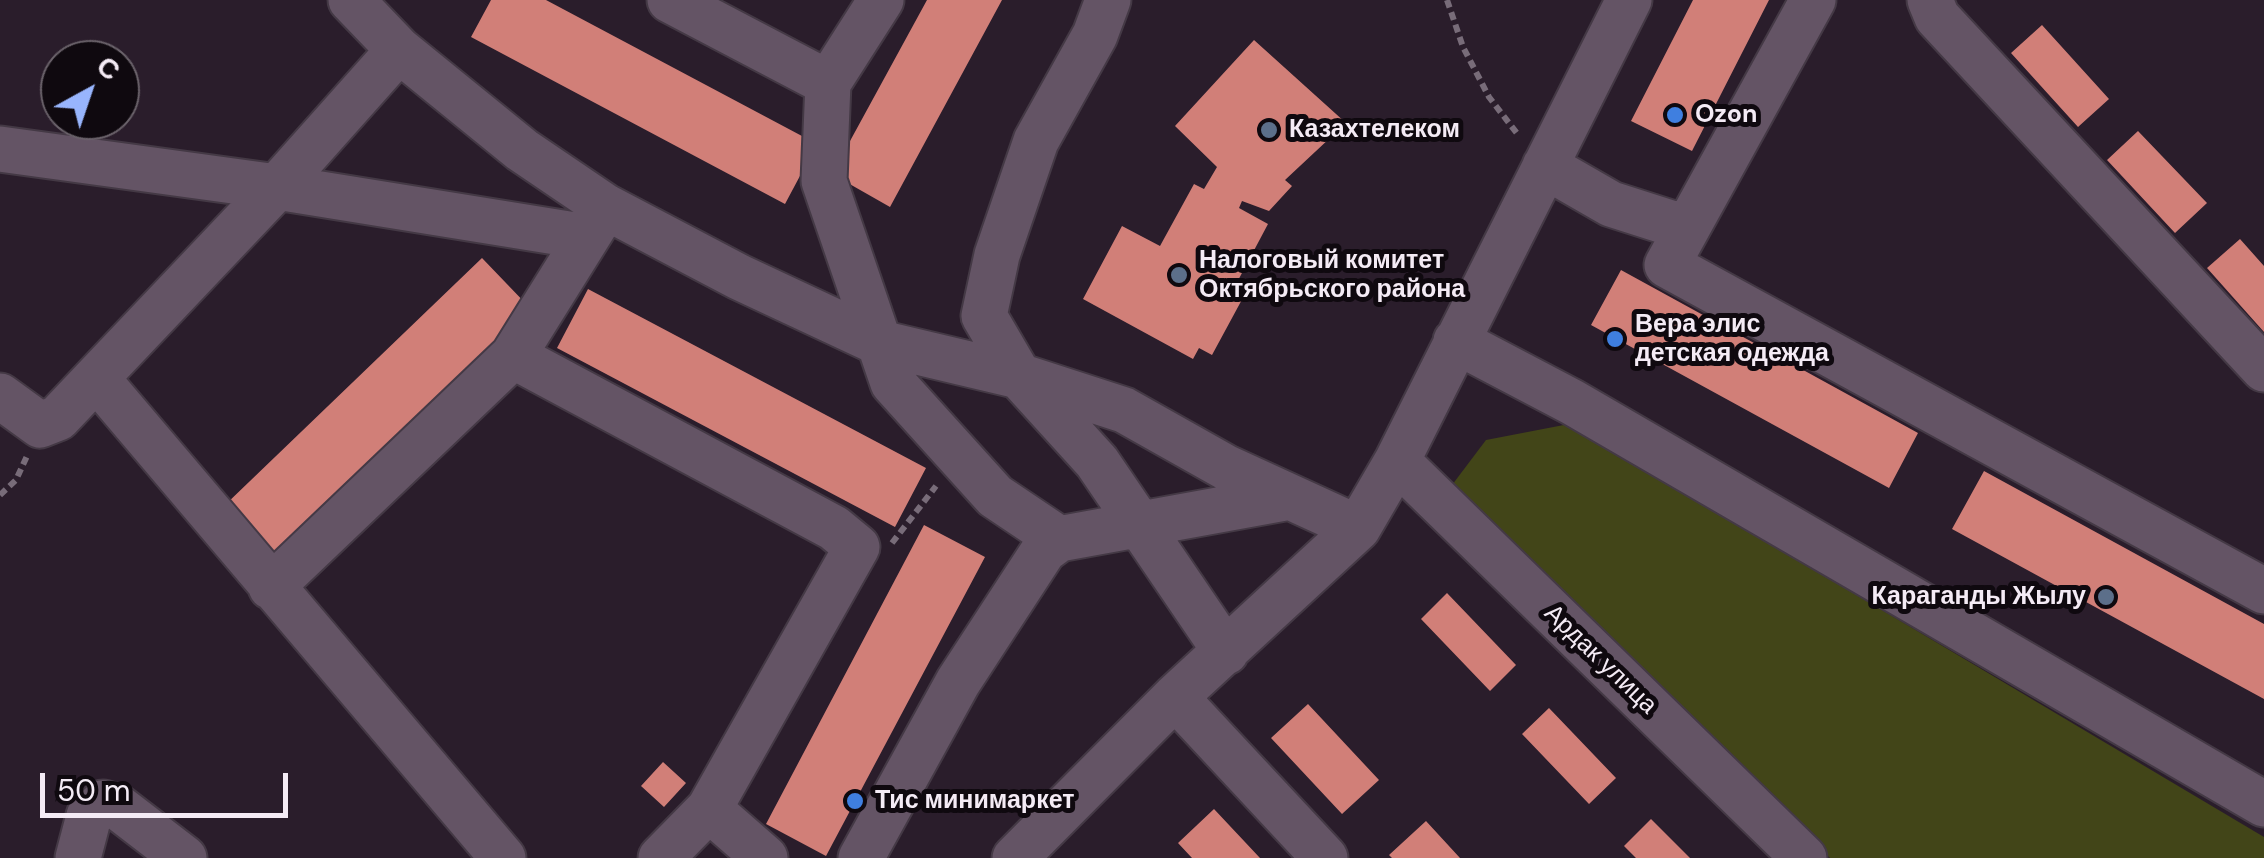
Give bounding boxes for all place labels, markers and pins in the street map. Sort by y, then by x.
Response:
place label: Ozon [1695,100,1758,130]
marker: Ozon [1664,104,1686,126]
place label: Казахтелеком [1289,115,1460,145]
marker: Казахтелеком [1258,119,1280,141]
place label: Налоговый комитет Октябрьского района [1199,246,1465,305]
marker: Налоговый комитет Октябрьского района [1168,264,1190,286]
place label: Вера элис детская одежда [1635,310,1829,369]
marker: Вера элис детская одежда [1604,328,1626,350]
place label: Караганды Жылу [1871,582,2086,612]
marker: Караганды Жылу [2095,586,2117,608]
place label: Тис минимаркет [875,786,1074,816]
marker: Тис минимаркет [844,790,866,812]

